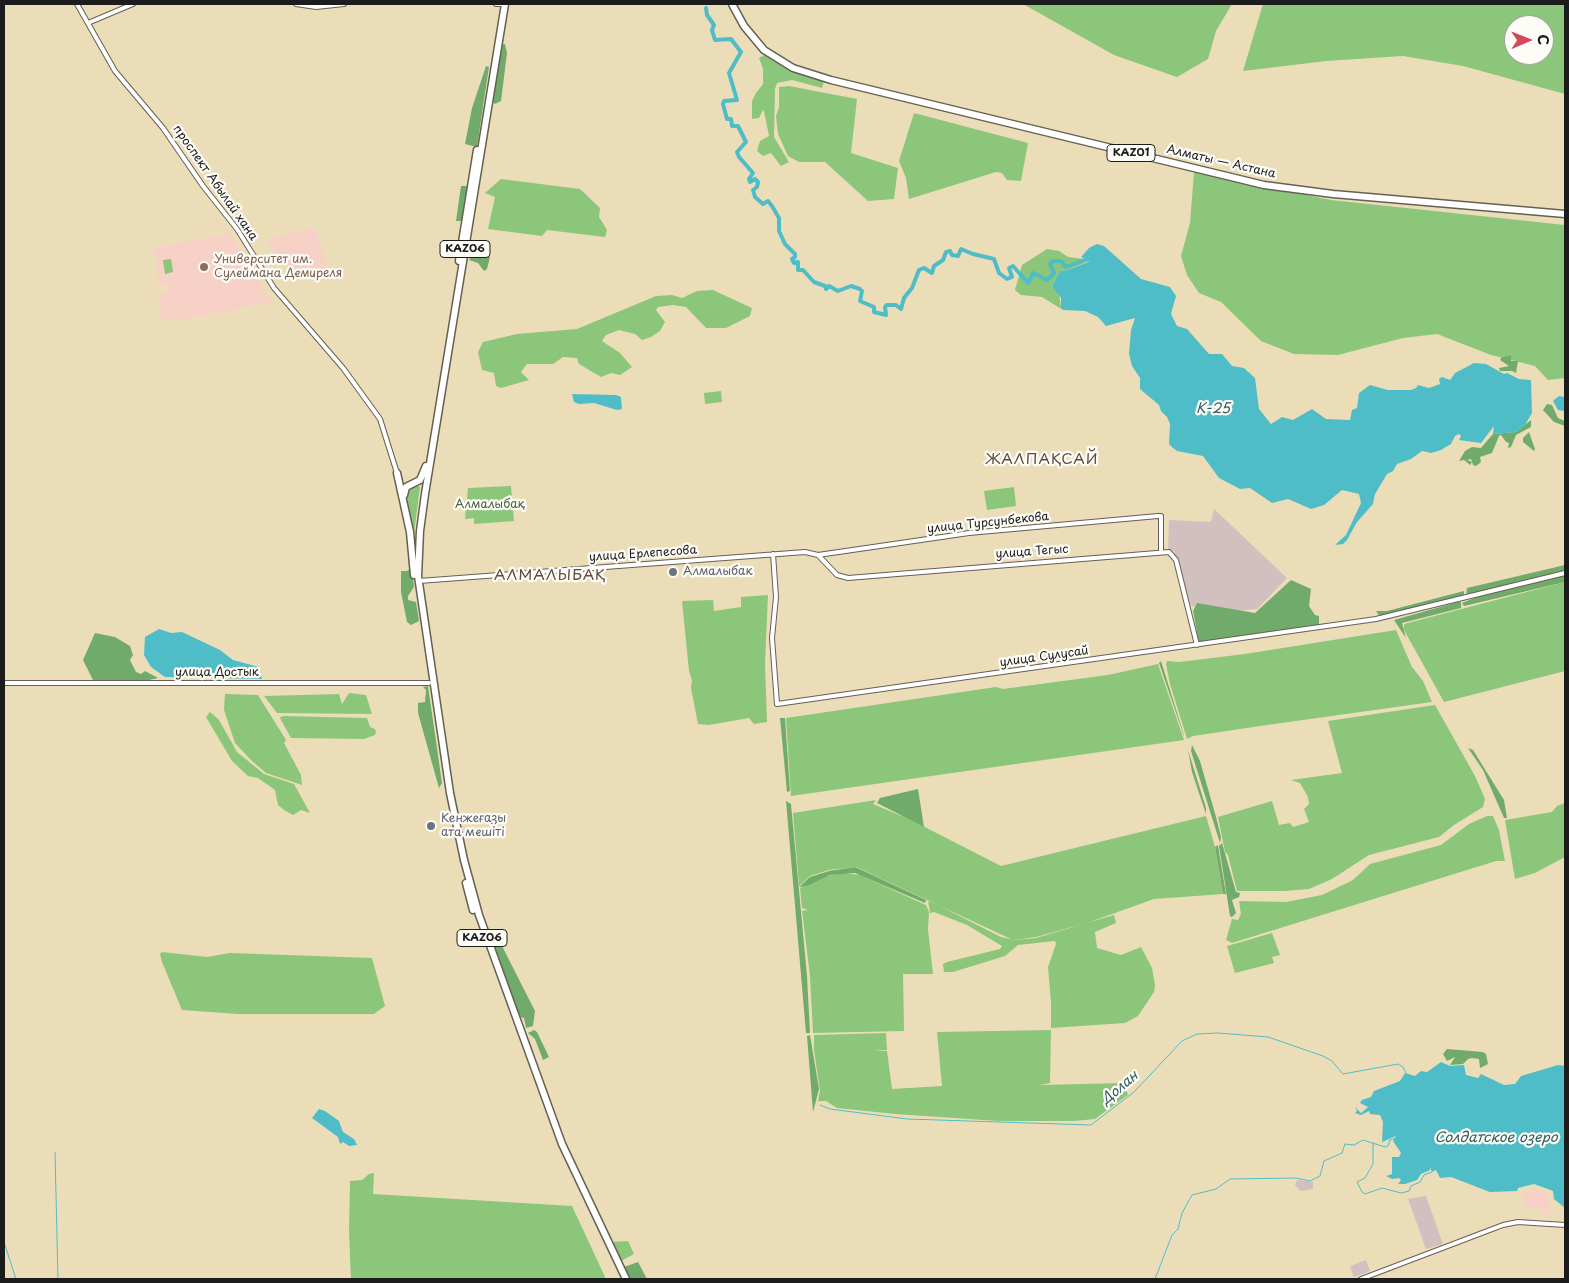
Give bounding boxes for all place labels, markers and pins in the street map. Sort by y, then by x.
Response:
place label: Университет им. Сулеймана Демиреля [214,253,342,281]
marker: Университет им. Сулеймана Демиреля [198,261,210,273]
place label: Алмалыбак [683,565,753,579]
marker: Алмалыбак [667,566,679,578]
place label: Кенжеғазы ата мешіті [441,812,506,840]
marker: Кенжеғазы ата мешіті [425,820,437,832]

